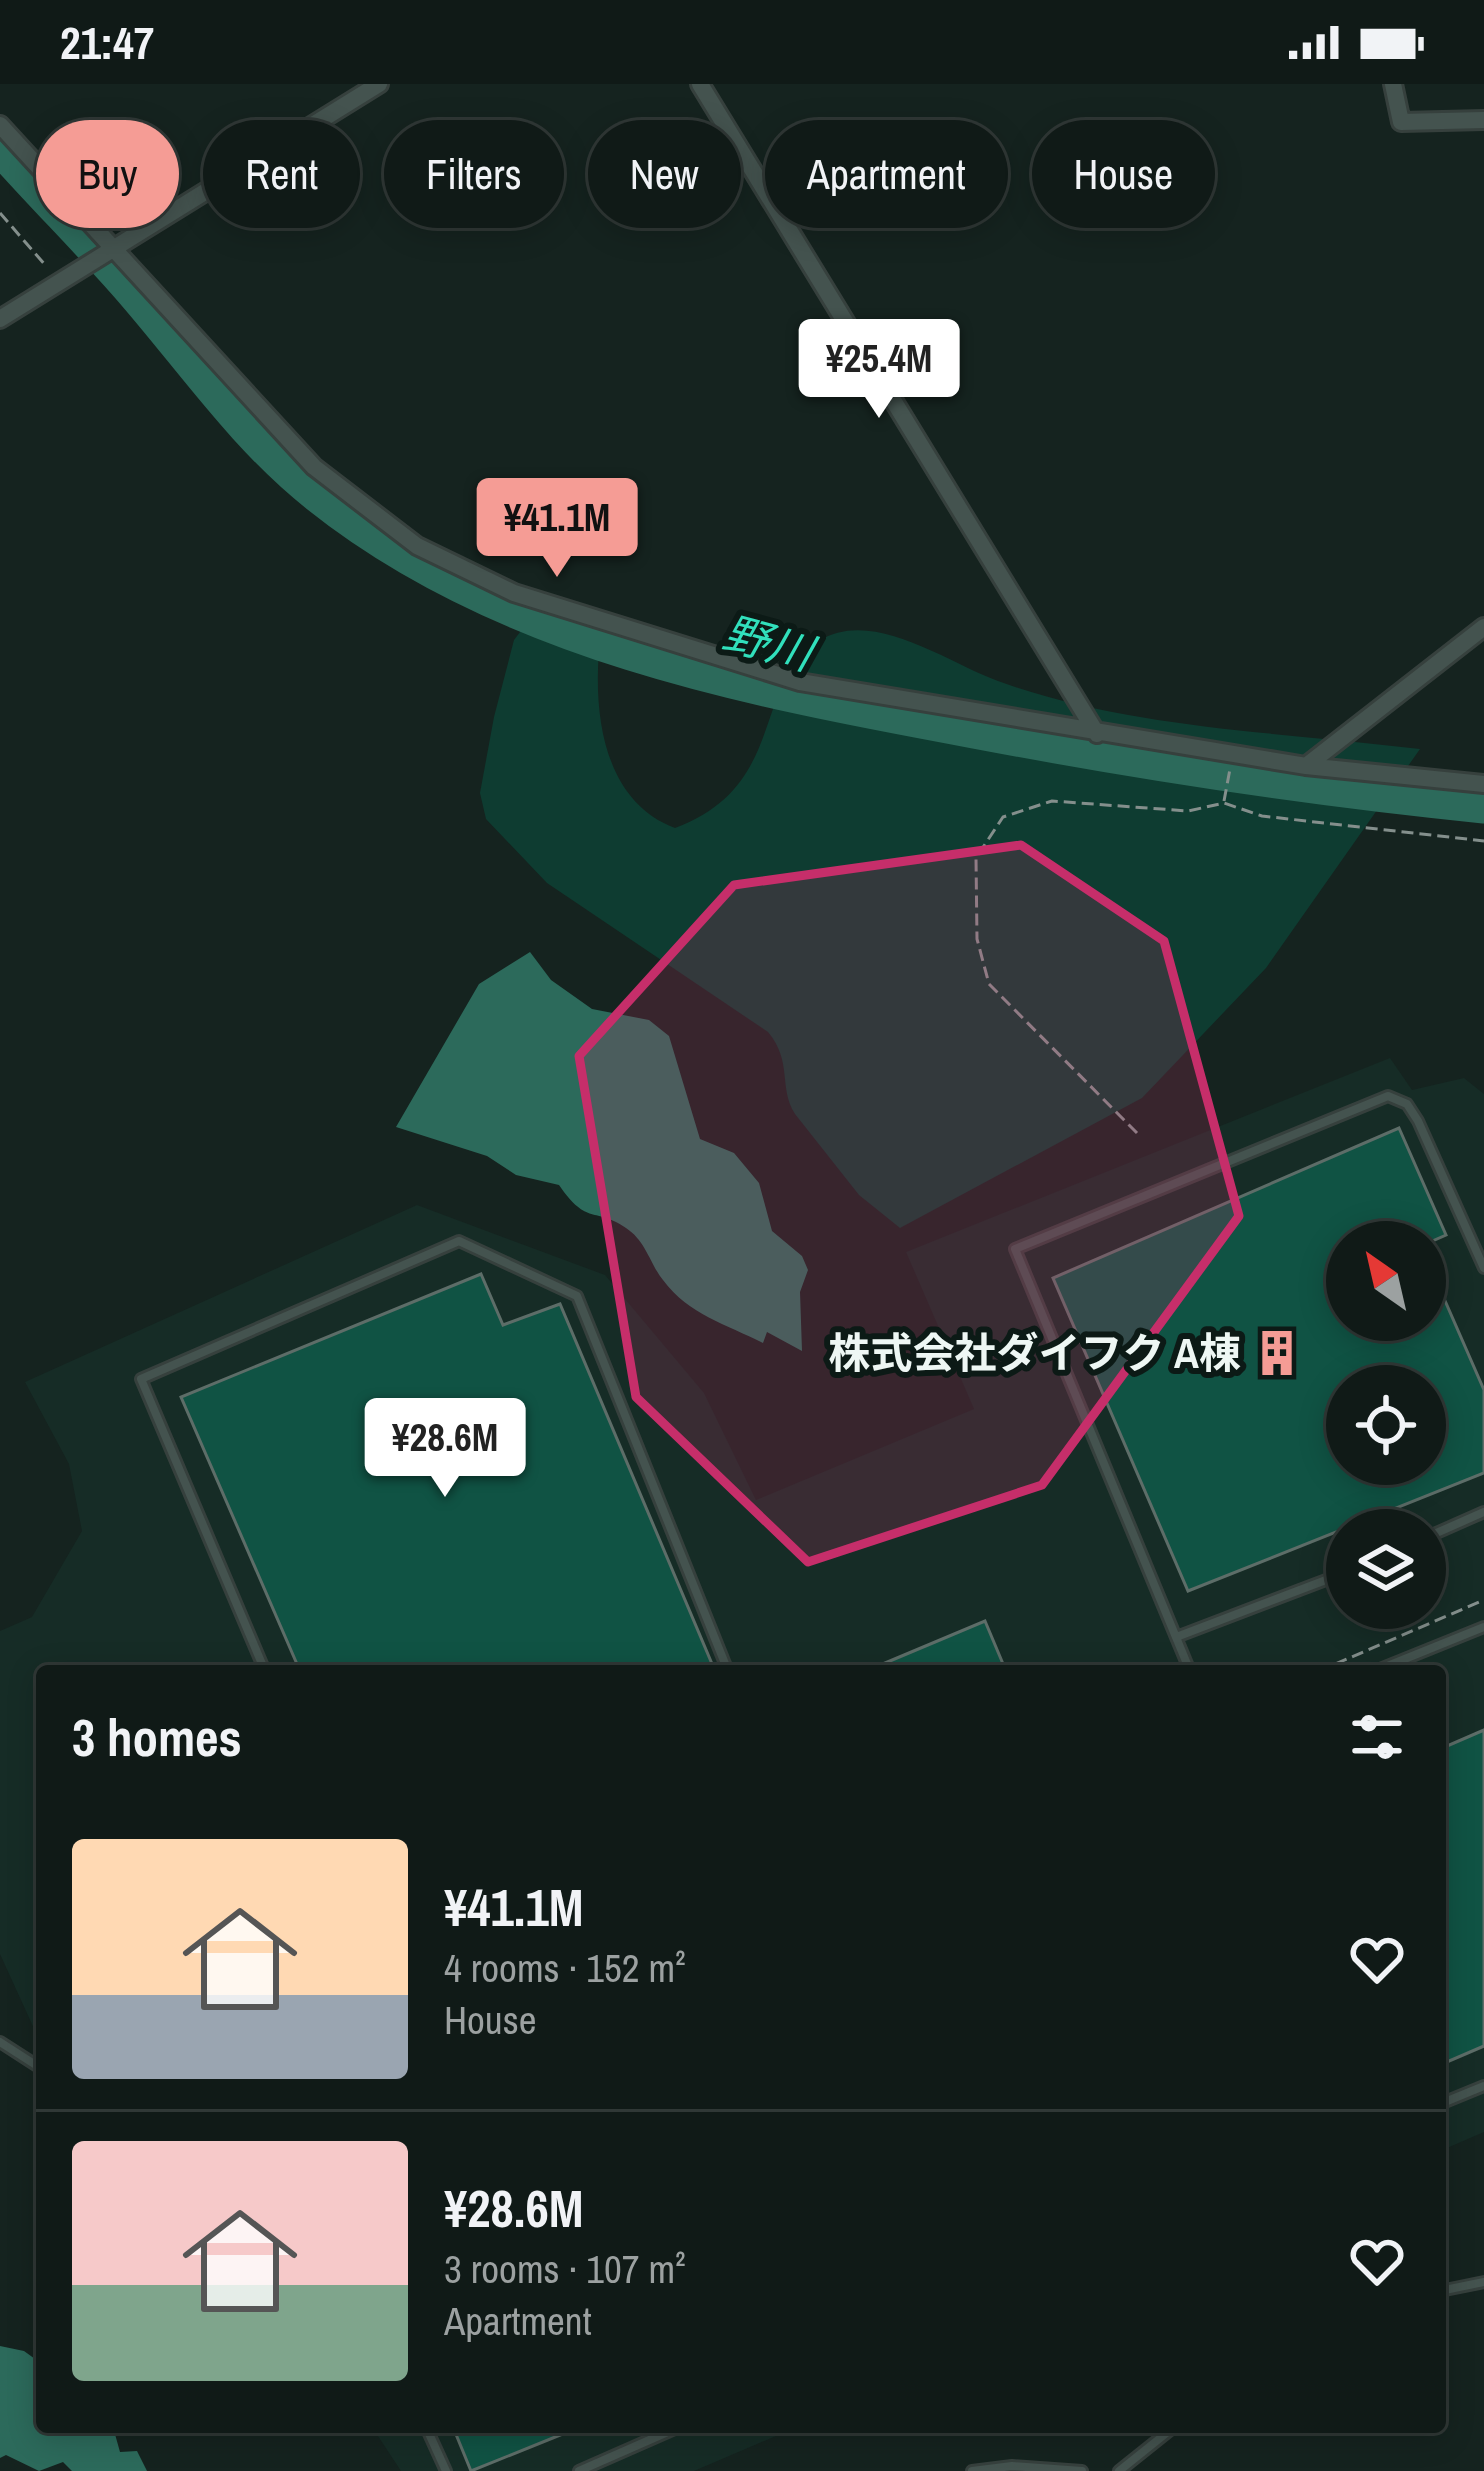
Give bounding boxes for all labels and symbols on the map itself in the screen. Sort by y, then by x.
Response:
pin: ¥25.4M [781,319,977,421]
pin: ¥41.1M [459,478,655,580]
water label: 野川 [717,601,823,685]
north arrow [1326,1221,1446,1341]
place label: 株式会社ダイフク A棟 [829,1325,1241,1381]
building icon: 株式会社ダイフク A棟 [1252,1328,1302,1378]
pin: ¥28.6M [347,1398,543,1500]

